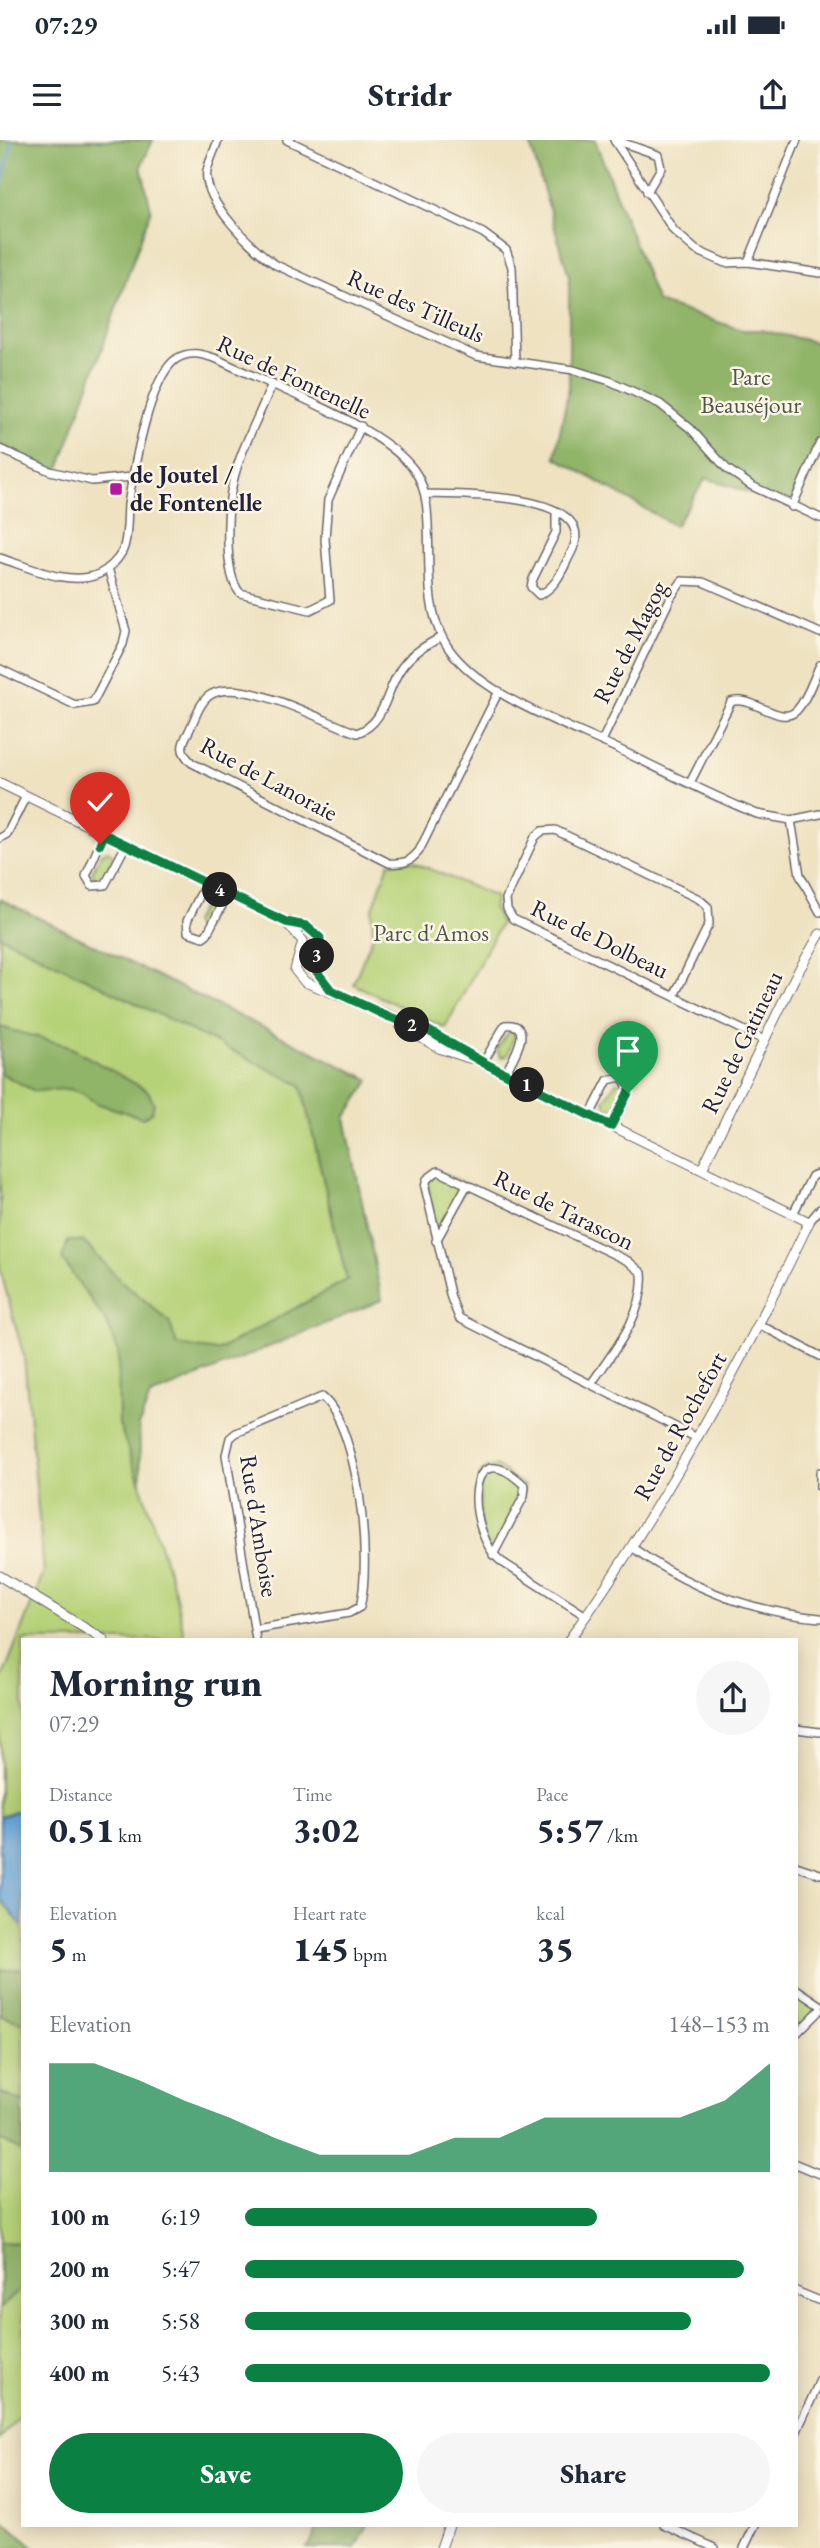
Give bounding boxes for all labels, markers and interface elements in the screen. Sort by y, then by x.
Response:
text: 07:29 [35,8,97,42]
text: Stridr [368,74,452,116]
icon: menu [28,76,66,114]
icon: share [754,76,792,114]
street label: Rue des Tilleuls [343,261,490,350]
street label: Rue de Fontenelle [212,327,376,426]
park label: Parc Beauséjour [701,361,801,420]
place label: de Joutel / de Fontenelle [130,459,262,518]
marker: de Joutel / de Fontenelle [108,481,124,497]
street label: Rue de Magog [585,575,674,708]
street label: Rue de Lanoraie [195,729,343,828]
pin [70,772,130,844]
icon: check [81,783,119,821]
pin: 4 [202,872,238,908]
text: 4 [214,877,225,902]
street label: Rue de Dolbeau [526,892,675,985]
park label: Parc d'Amos [373,917,489,948]
pin: 3 [300,938,334,974]
text: 3 [311,943,322,968]
street label: Rue de Gatineau [694,965,790,1118]
pin: 2 [394,1008,430,1043]
text: 2 [406,1012,417,1037]
pin [598,1021,658,1093]
icon: arrive [609,1032,647,1070]
pin: 1 [510,1068,544,1102]
text: 1 [521,1072,532,1097]
street label: Rue de Tarascon [489,1162,640,1257]
street label: Rue de Rochefort [626,1346,733,1506]
street label: Rue d'Amboise [233,1453,286,1599]
text: Morning run [49,1658,262,1707]
button: share [696,1661,770,1735]
text: 07:29 [49,1709,99,1739]
text: Distance [49,1782,112,1807]
text: Time [293,1782,332,1807]
text: Pace [536,1782,568,1807]
text: 0.51 [49,1807,115,1852]
text: 3:02 [293,1807,359,1852]
text: 5:57 [536,1807,603,1852]
text: km [115,1823,142,1848]
text: /km [603,1823,638,1848]
text: Elevation [49,1901,117,1926]
text: Heart rate [293,1901,366,1926]
text: kcal [536,1901,565,1926]
text: 5 [49,1926,68,1971]
text: 145 [293,1926,349,1971]
text: 35 [536,1926,574,1971]
text: m [68,1942,87,1967]
text: bpm [349,1942,388,1967]
text: Elevation [49,2009,132,2039]
text: 148–153 m [669,2009,770,2039]
text: 100 m [49,2202,110,2232]
text: 6:19 [161,2202,200,2232]
text: 200 m [49,2254,110,2284]
text: 5:47 [161,2254,200,2284]
text: 300 m [49,2306,110,2336]
text: 5:58 [161,2306,200,2336]
text: 400 m [49,2358,110,2388]
text: 5:43 [161,2358,200,2388]
button: Save [49,2433,403,2513]
button: Share [417,2433,770,2513]

